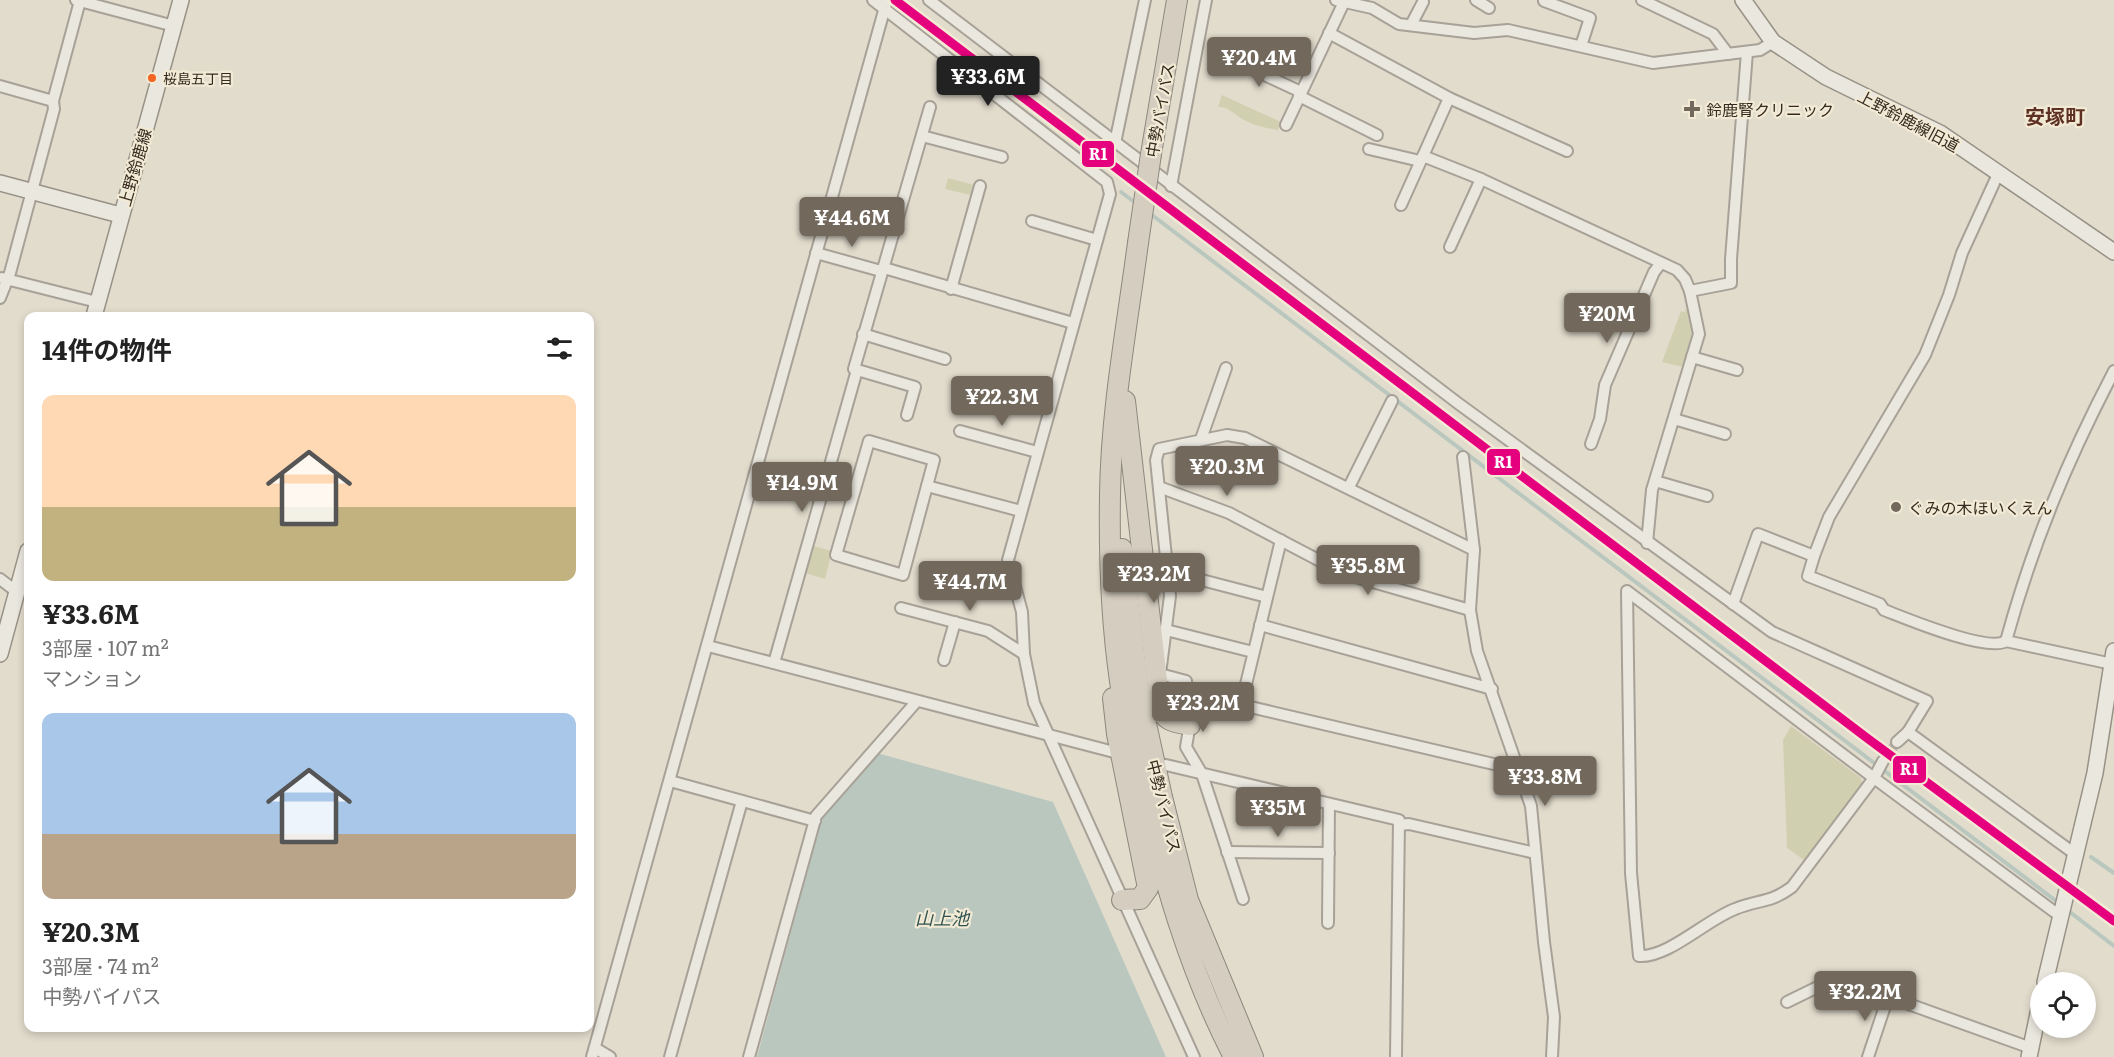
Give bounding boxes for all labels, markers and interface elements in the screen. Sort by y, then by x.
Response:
pin: ¥20.4M [1210,37,1308,88]
text: ¥20.4M [1221,41,1297,71]
pin: ¥33.6M [939,56,1037,107]
text: ¥33.6M [951,60,1025,90]
street label: 中勢バイパス [1139,61,1179,159]
place label: 桜島五丁目 [163,68,233,88]
marker: 桜島五丁目 [146,72,158,84]
street label: 上野鈴鹿線旧道 [1854,83,1964,157]
place label: 鈴鹿腎クリニック [1706,97,1834,121]
marker: 鈴鹿腎クリニック [1683,100,1701,118]
district label: 安塚町 [2025,100,2085,130]
street label: 上野鈴鹿線 [111,125,157,209]
line badge: R1 [1081,140,1115,168]
text: R1 [1089,141,1108,165]
pin: ¥44.6M [803,197,901,248]
text: ¥44.6M [813,201,891,231]
pin: ¥20M [1571,293,1643,344]
text: ¥20M [1578,297,1636,327]
text: 14件の物件 [42,329,171,368]
icon: filters [543,332,576,365]
pin: ¥22.3M [953,376,1051,427]
text: ¥22.3M [965,380,1039,410]
icon: home [255,434,363,542]
pin: ¥20.3M [1178,446,1276,497]
line badge: R1 [1486,448,1521,476]
text: R1 [1494,449,1513,473]
text: ¥20.3M [1189,450,1265,480]
pin: ¥14.9M [753,462,851,513]
text: ¥14.9M [766,466,838,496]
place label: ぐみの木ほいくえん [1908,495,2052,519]
marker: ぐみの木ほいくえん [1889,500,1903,514]
pin: ¥35.8M [1319,545,1417,596]
text: ¥35.8M [1331,549,1405,579]
pin: ¥23.2M [1105,553,1203,604]
text: ¥23.2M [1117,557,1191,587]
pin: ¥44.7M [921,561,1019,612]
text: ¥44.7M [933,565,1007,595]
text: ¥33.6M [42,593,139,632]
text: 3部屋 · 107 m² [42,632,169,662]
text: マンション [42,662,142,692]
pin: ¥23.2M [1154,682,1252,733]
text: ¥23.2M [1166,686,1240,716]
icon: home [255,752,363,860]
line badge: R1 [1892,755,1927,784]
pin: ¥33.8M [1496,756,1594,807]
text: R1 [1900,756,1919,780]
street label: 中勢バイパス [1142,757,1188,855]
text: ¥33.8M [1508,760,1582,790]
pin: ¥35M [1242,787,1314,838]
text: ¥35M [1250,791,1306,821]
water label: 山上池 [915,904,971,931]
text: ¥20.3M [42,911,140,950]
text: 3部屋 · 74 m² [42,950,159,980]
pin: ¥32.2M [1816,971,1914,1022]
map controls [2030,972,2096,1038]
button: locate [2030,972,2096,1038]
text: ¥32.2M [1828,975,1902,1005]
text: 中勢バイパス [42,980,162,1010]

